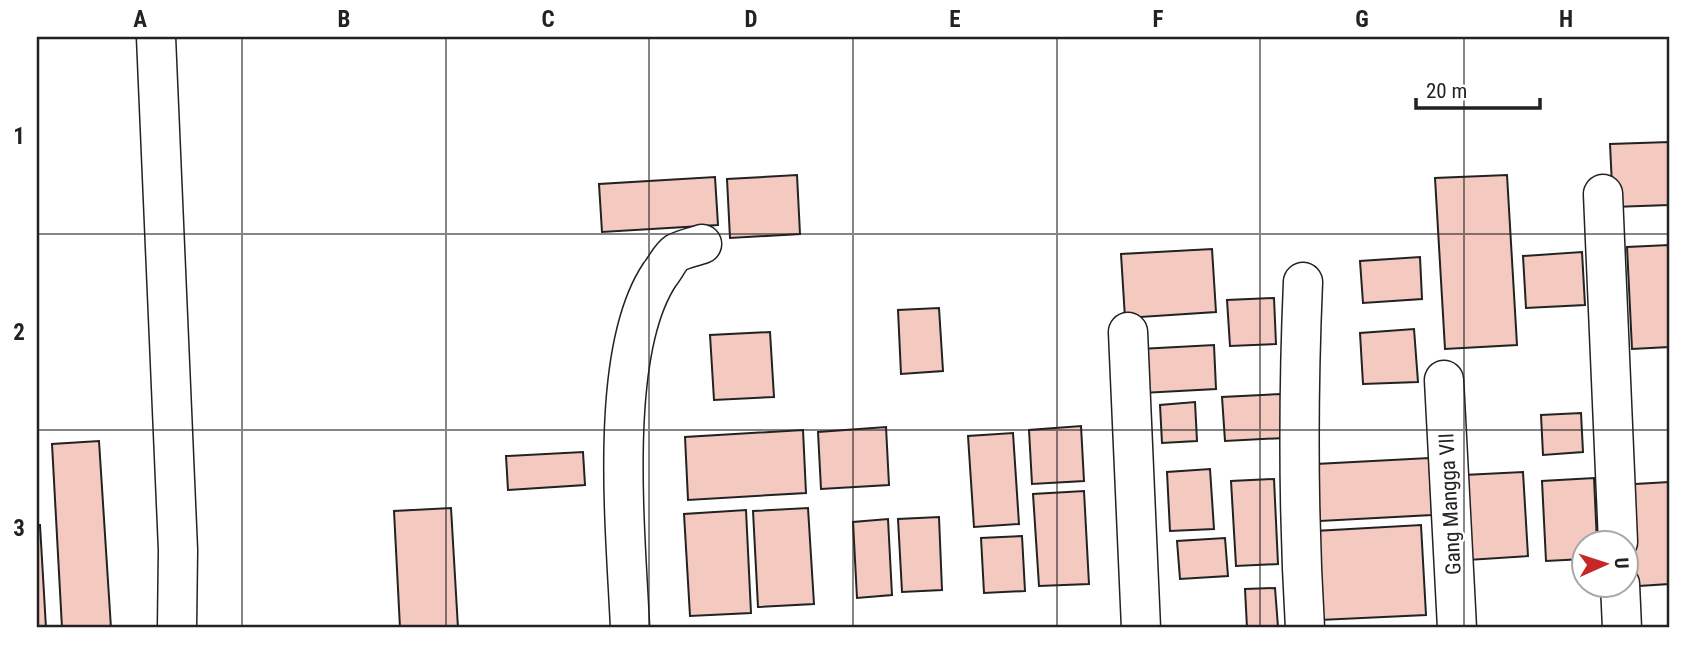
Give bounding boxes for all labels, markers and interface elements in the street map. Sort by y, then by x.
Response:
text: A [133,6,147,33]
text: B [338,6,350,33]
text: C [541,6,555,33]
text: D [745,6,758,33]
text: E [949,6,961,33]
text: F [1153,6,1164,33]
text: G [1355,6,1369,33]
text: H [1559,6,1573,33]
scale bar [1416,66,1540,110]
text: 20 m [1426,79,1467,103]
text: 1 [13,123,25,150]
text: 2 [13,319,25,346]
street label: Gang Mangga VII [1434,433,1466,575]
text: 3 [13,515,25,542]
north arrow [1570,528,1640,598]
text: U [1610,557,1633,569]

